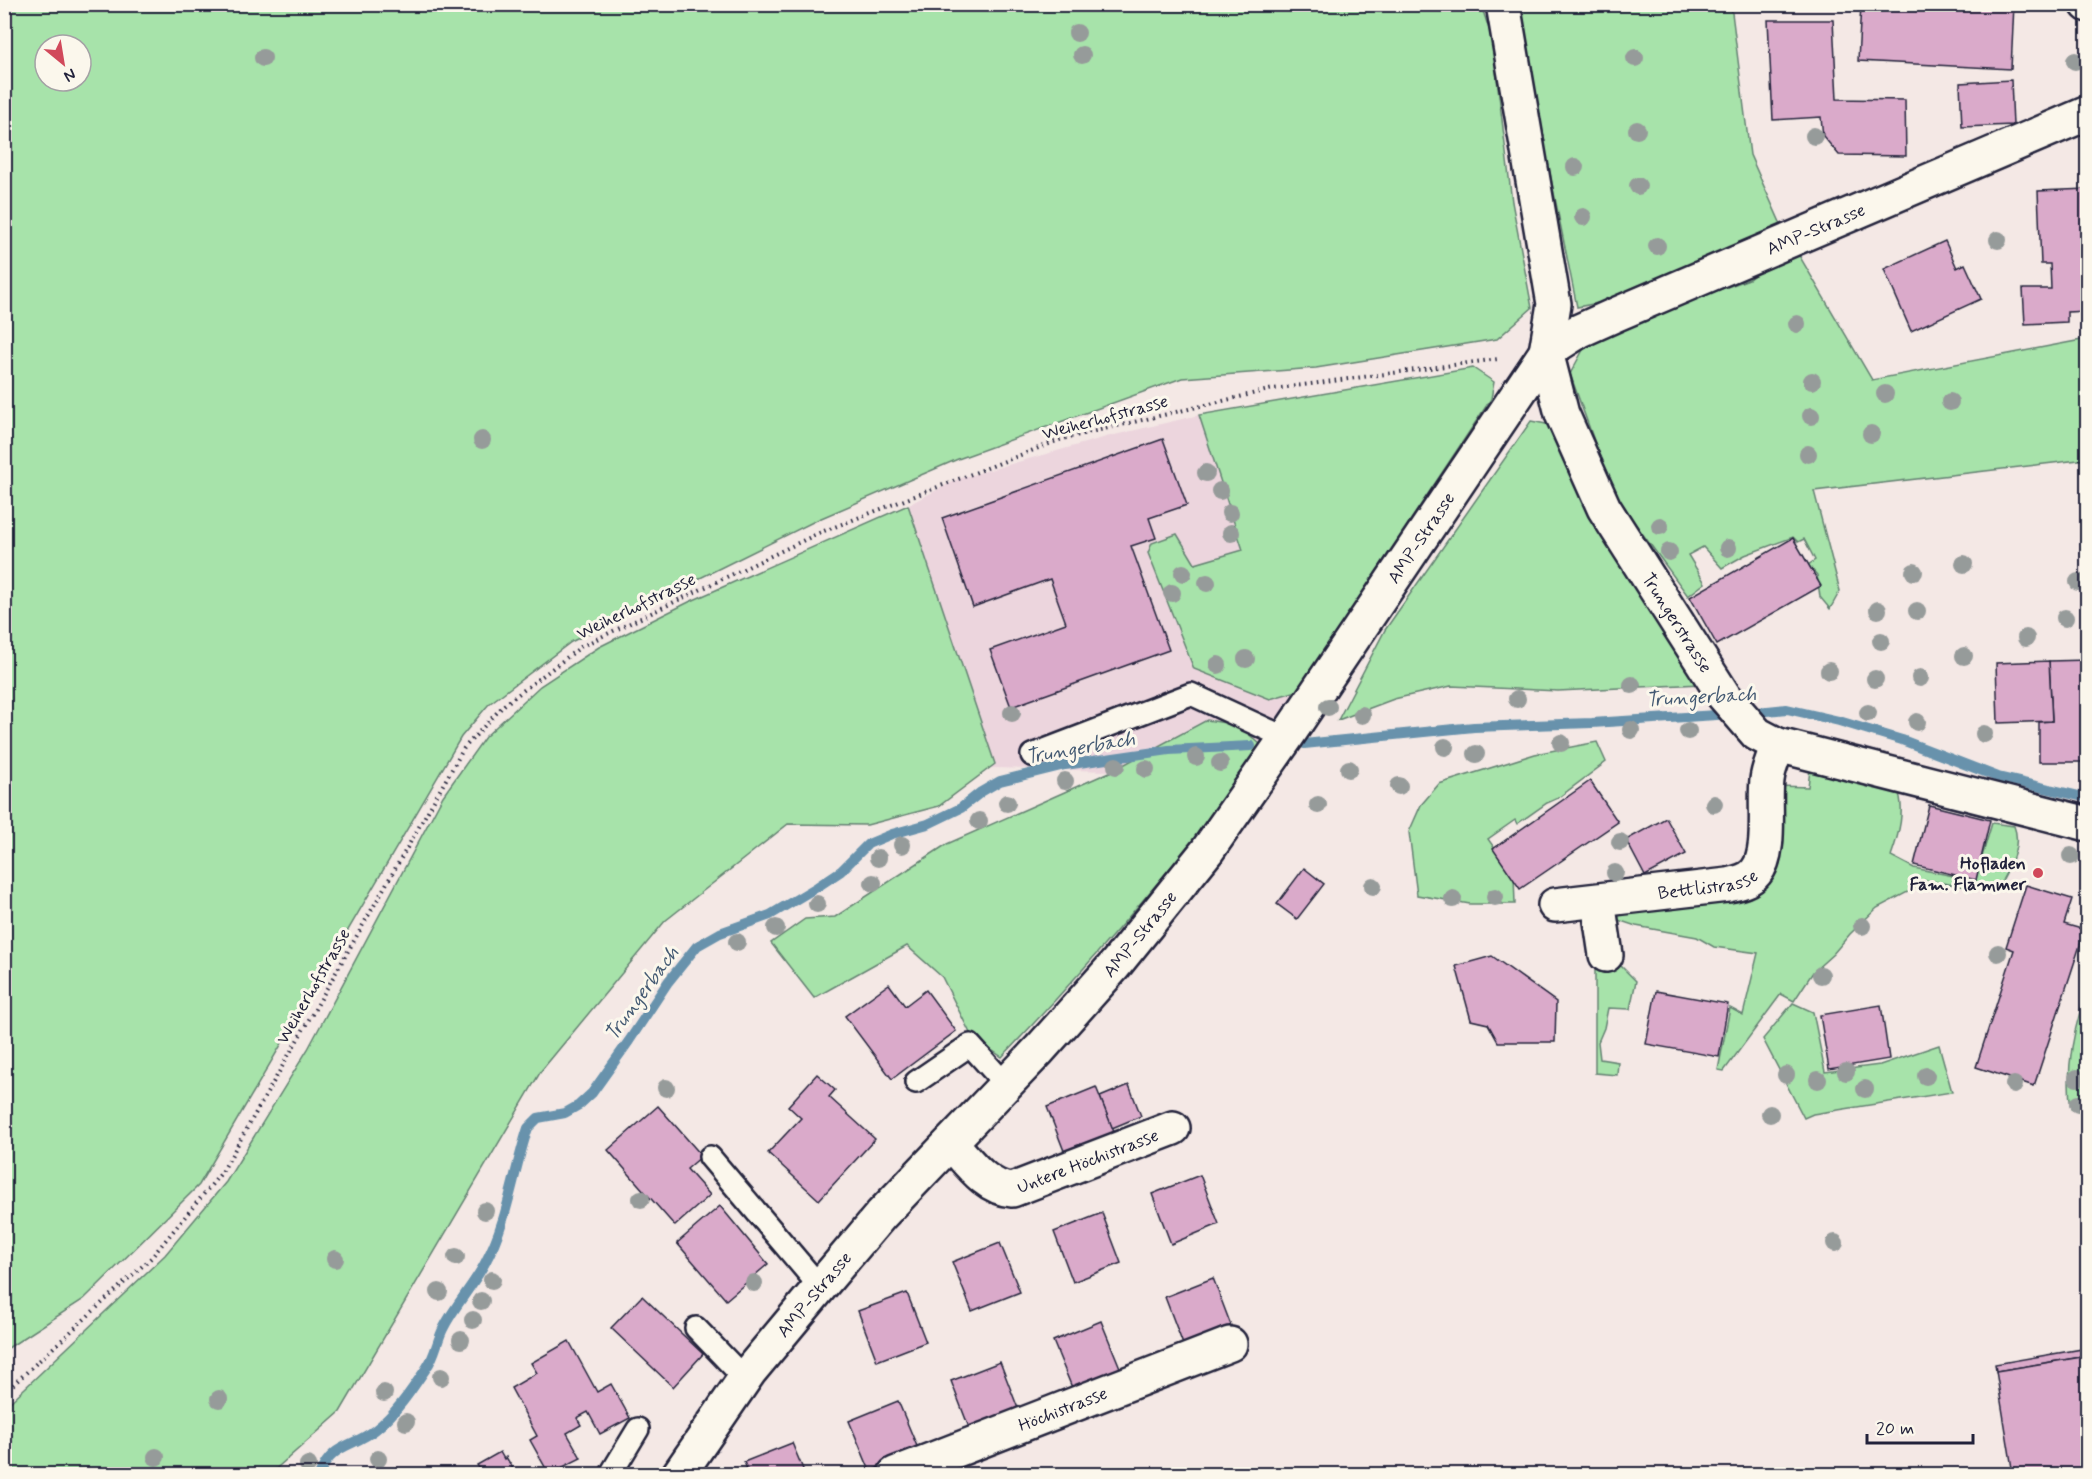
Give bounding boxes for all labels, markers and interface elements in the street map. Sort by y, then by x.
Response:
north arrow [33,33,93,93]
text: N [60,63,80,86]
street label: AMP-Strasse [1763,198,1869,262]
street label: Weiherhofstrasse [1039,390,1171,446]
street label: AMP-Strasse [1382,488,1461,589]
street label: Weiherhofstrasse [573,568,700,646]
street label: Trungerstrasse [1636,569,1717,678]
water label: Trungerbach [1645,681,1757,714]
water label: Trungerbach [1023,726,1137,771]
place label: Hofladen Fam. Flammer [1910,852,2027,897]
street label: Bettlistrasse [1656,865,1764,906]
marker: Hofladen Fam. Flammer [2031,866,2045,880]
street label: AMP-Strasse [1098,886,1183,983]
street label: Weiherhofstrasse [271,924,357,1049]
water label: Trungerbach [599,941,686,1047]
street label: Untere Höchistrasse [1014,1124,1162,1200]
street label: AMP-Strasse [772,1247,858,1343]
street label: Höchistrasse [1015,1382,1111,1438]
scale bar [1867,1407,1974,1445]
text: 20 m [1876,1417,1914,1441]

